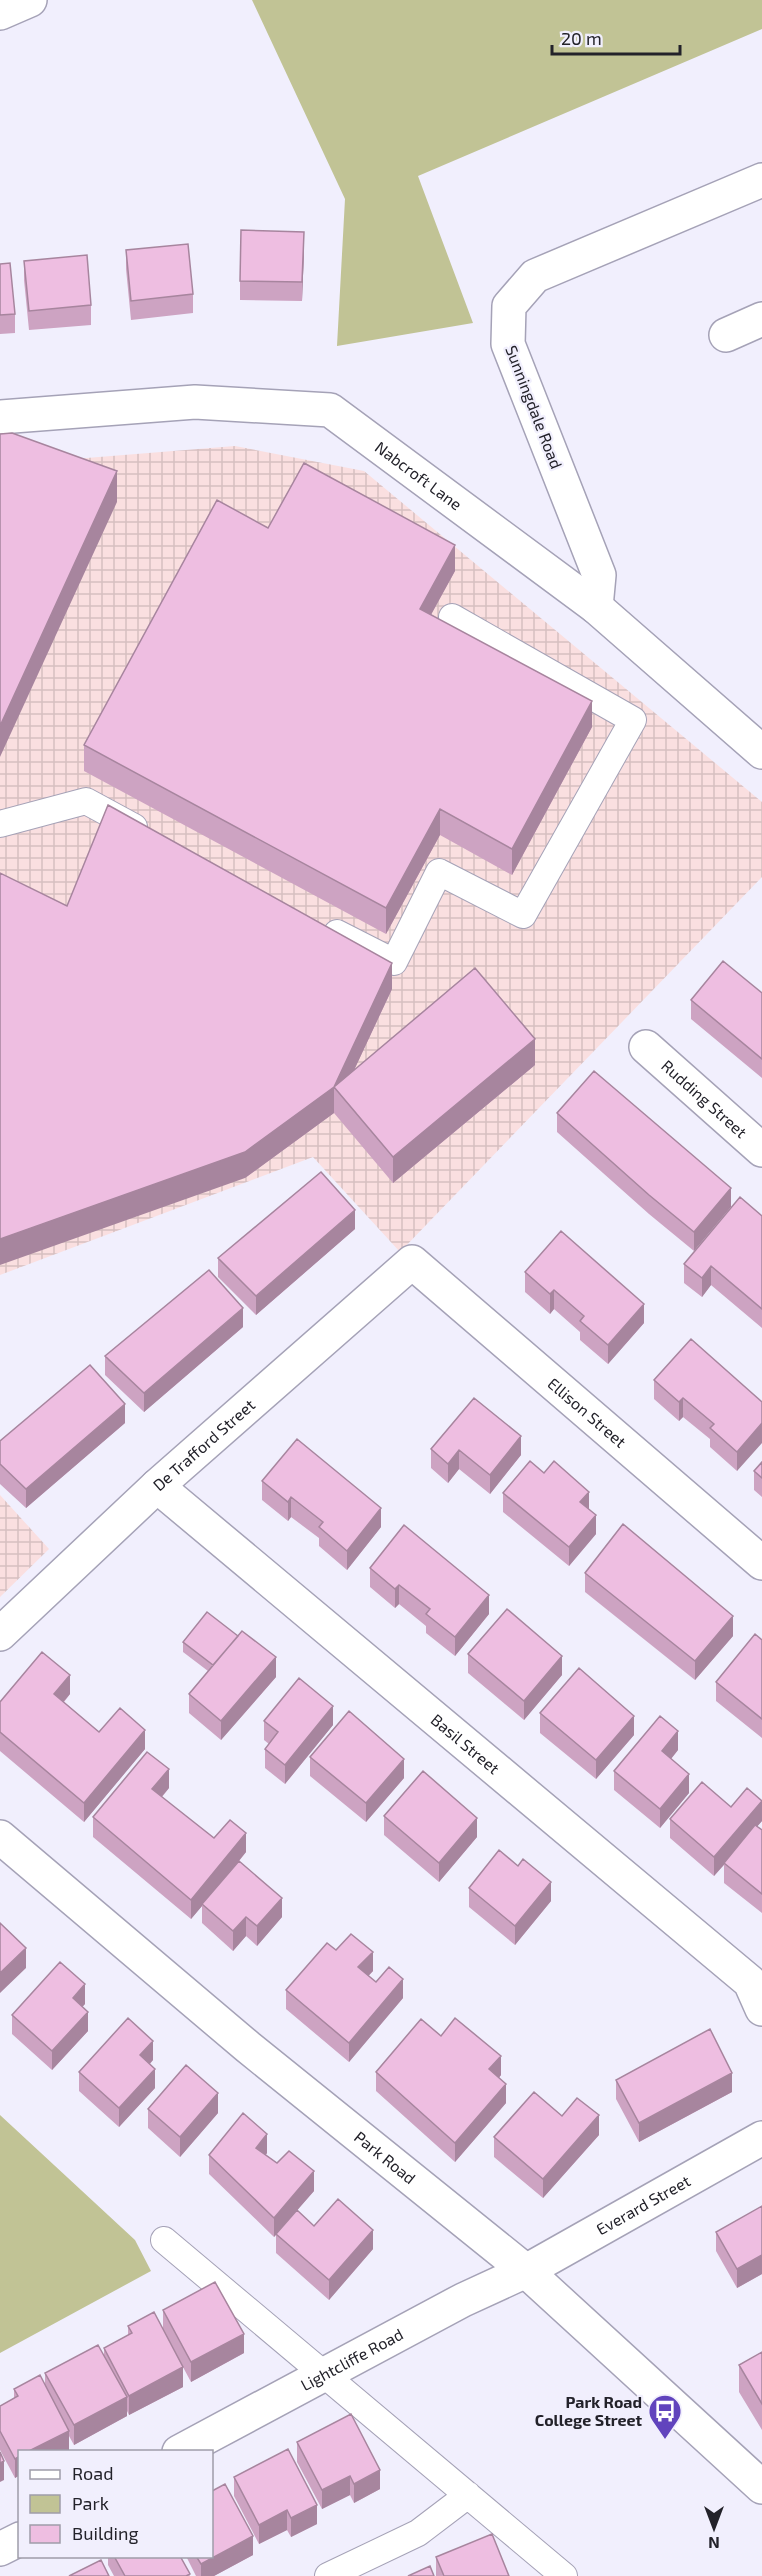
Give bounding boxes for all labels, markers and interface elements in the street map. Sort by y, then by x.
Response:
scale bar [552,18,680,56]
text: 20 m [561,27,602,49]
street label: Sunningdale Road [502,342,567,471]
street label: Nabcroft Lane [372,437,466,513]
street label: Rudding Street [658,1056,751,1141]
street label: Ellison Street [544,1373,630,1451]
street label: De Trafford Street [149,1395,258,1494]
street label: Basil Street [428,1710,504,1778]
street label: Park Road [351,2127,420,2187]
street label: Everard Street [593,2171,693,2238]
street label: Lightcliffe Road [297,2324,406,2394]
place label: Park Road College Street [535,2392,642,2429]
bus stop icon: Park Road College Street [647,2393,683,2440]
legend [18,2450,213,2558]
text: Road [72,2462,113,2484]
text: Park [72,2492,109,2514]
north arrow [684,2498,744,2558]
text: Building [72,2522,139,2544]
text: N [708,2534,720,2553]

